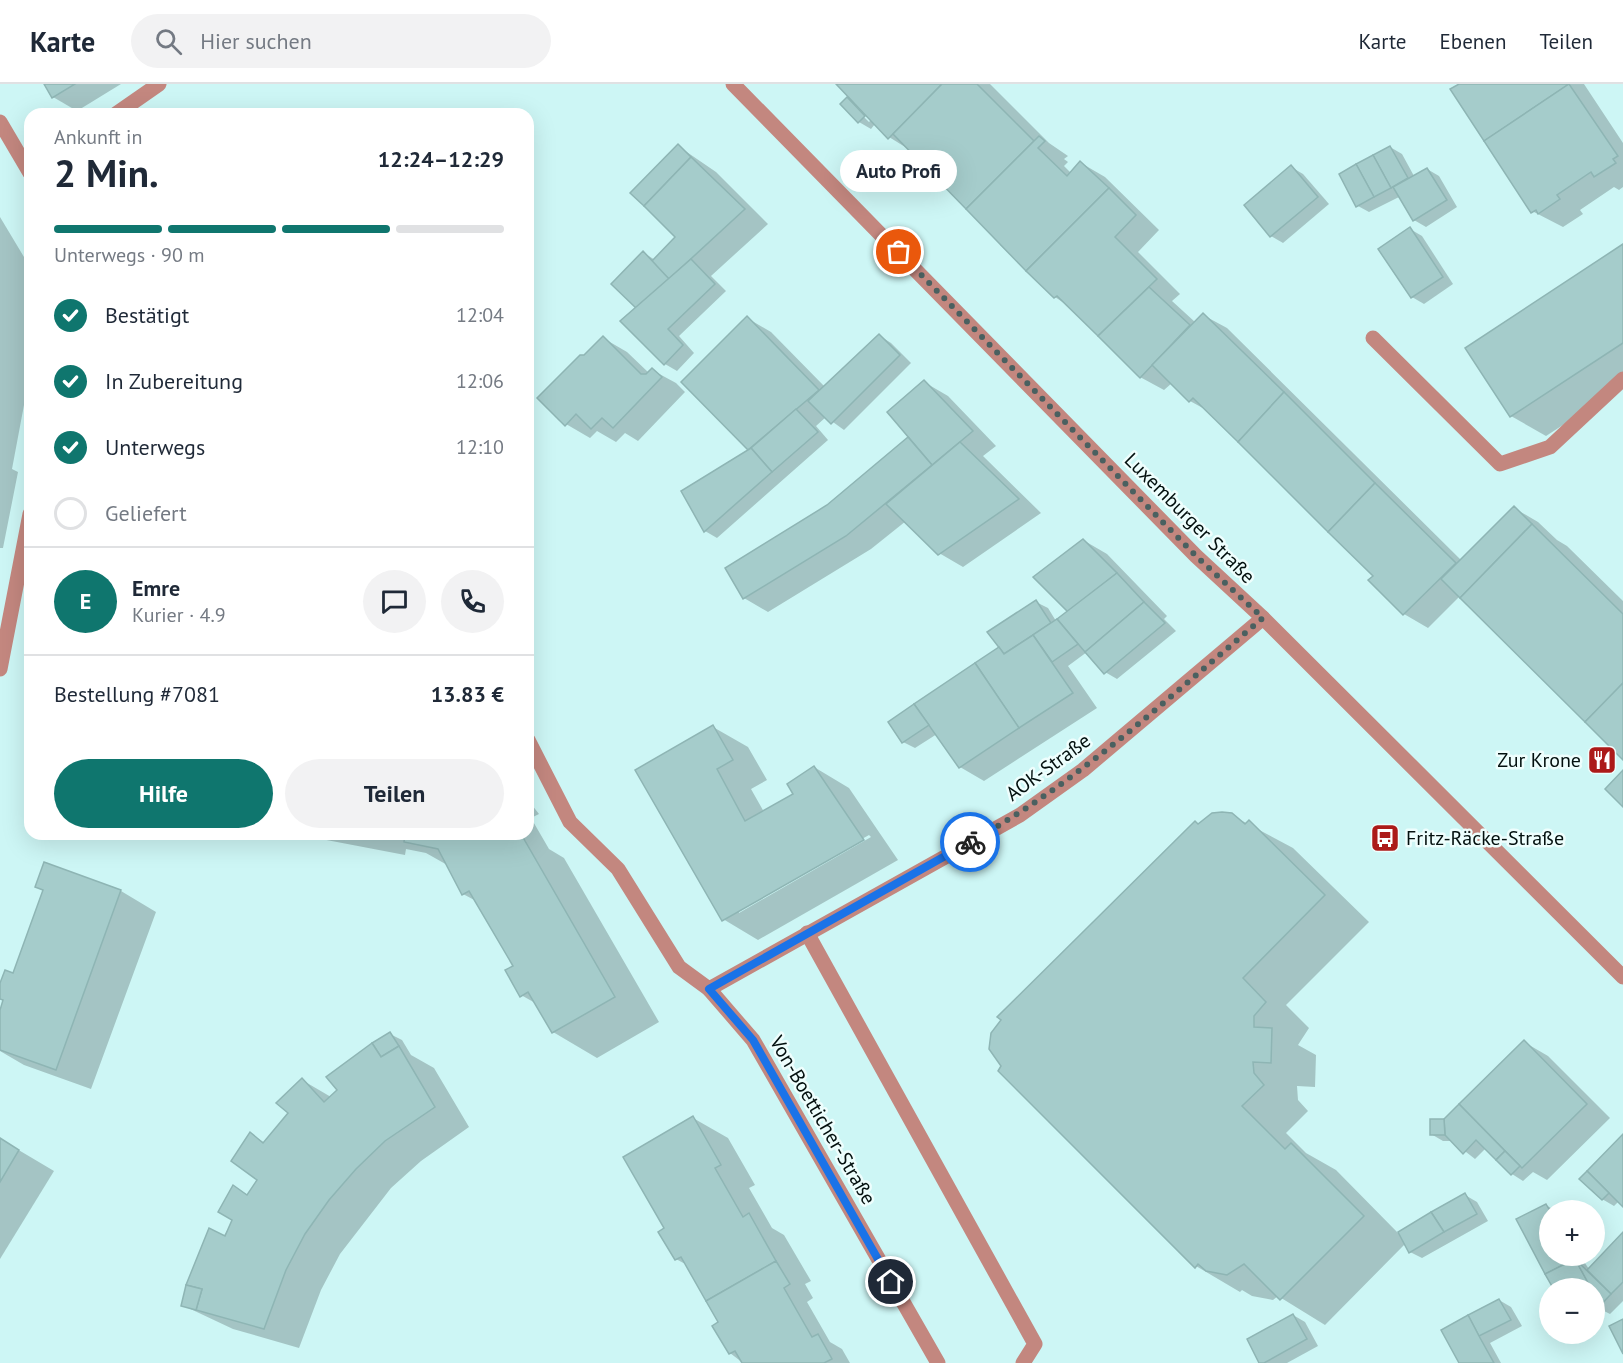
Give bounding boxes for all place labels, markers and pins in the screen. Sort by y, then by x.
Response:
callout: Auto Profi [840,150,958,192]
pin [873,226,924,277]
restaurant icon: Zur Krone [1586,744,1618,776]
place label: Zur Krone [1497,747,1581,773]
bus stop icon: Fritz-Räcke-Straße [1369,822,1401,854]
place label: Fritz-Räcke-Straße [1406,825,1564,851]
pin [865,1256,916,1307]

